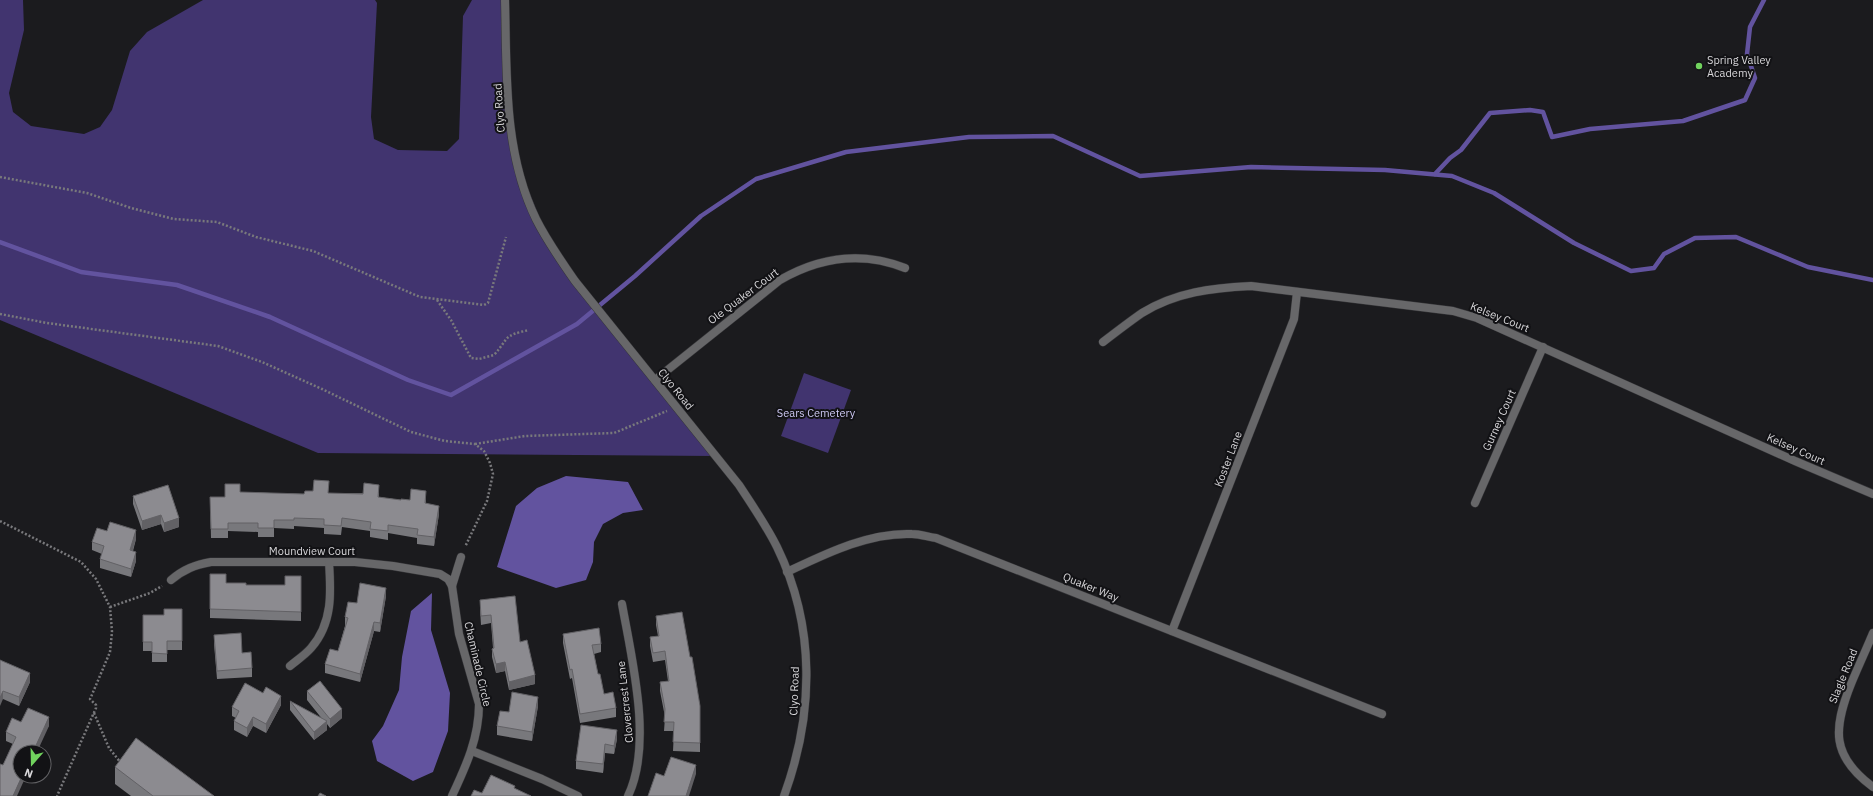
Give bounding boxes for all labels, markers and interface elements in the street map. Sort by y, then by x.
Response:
place label: Spring Valley Academy [1707,53,1771,80]
marker: Spring Valley Academy [1694,61,1704,71]
street label: Clyo Road [490,83,508,133]
street label: Ole Quaker Court [705,265,781,327]
street label: Kelsey Court [1468,299,1532,335]
street label: Clyo Road [655,365,697,413]
street label: Gurney Court [1479,387,1519,453]
park label: Sears Cemetery [777,406,856,420]
street label: Koster Lane [1211,429,1245,489]
street label: Kelsey Court [1765,430,1827,468]
street label: Moundview Court [269,544,355,558]
street label: Quaker Way [1061,569,1122,605]
street label: Chaminade Circle [461,620,495,708]
street label: Slagle Road [1826,646,1860,706]
street label: Clovercrest Lane [614,660,636,744]
street label: Clyo Road [786,666,802,716]
north arrow [12,744,52,784]
text: N [22,765,35,781]

